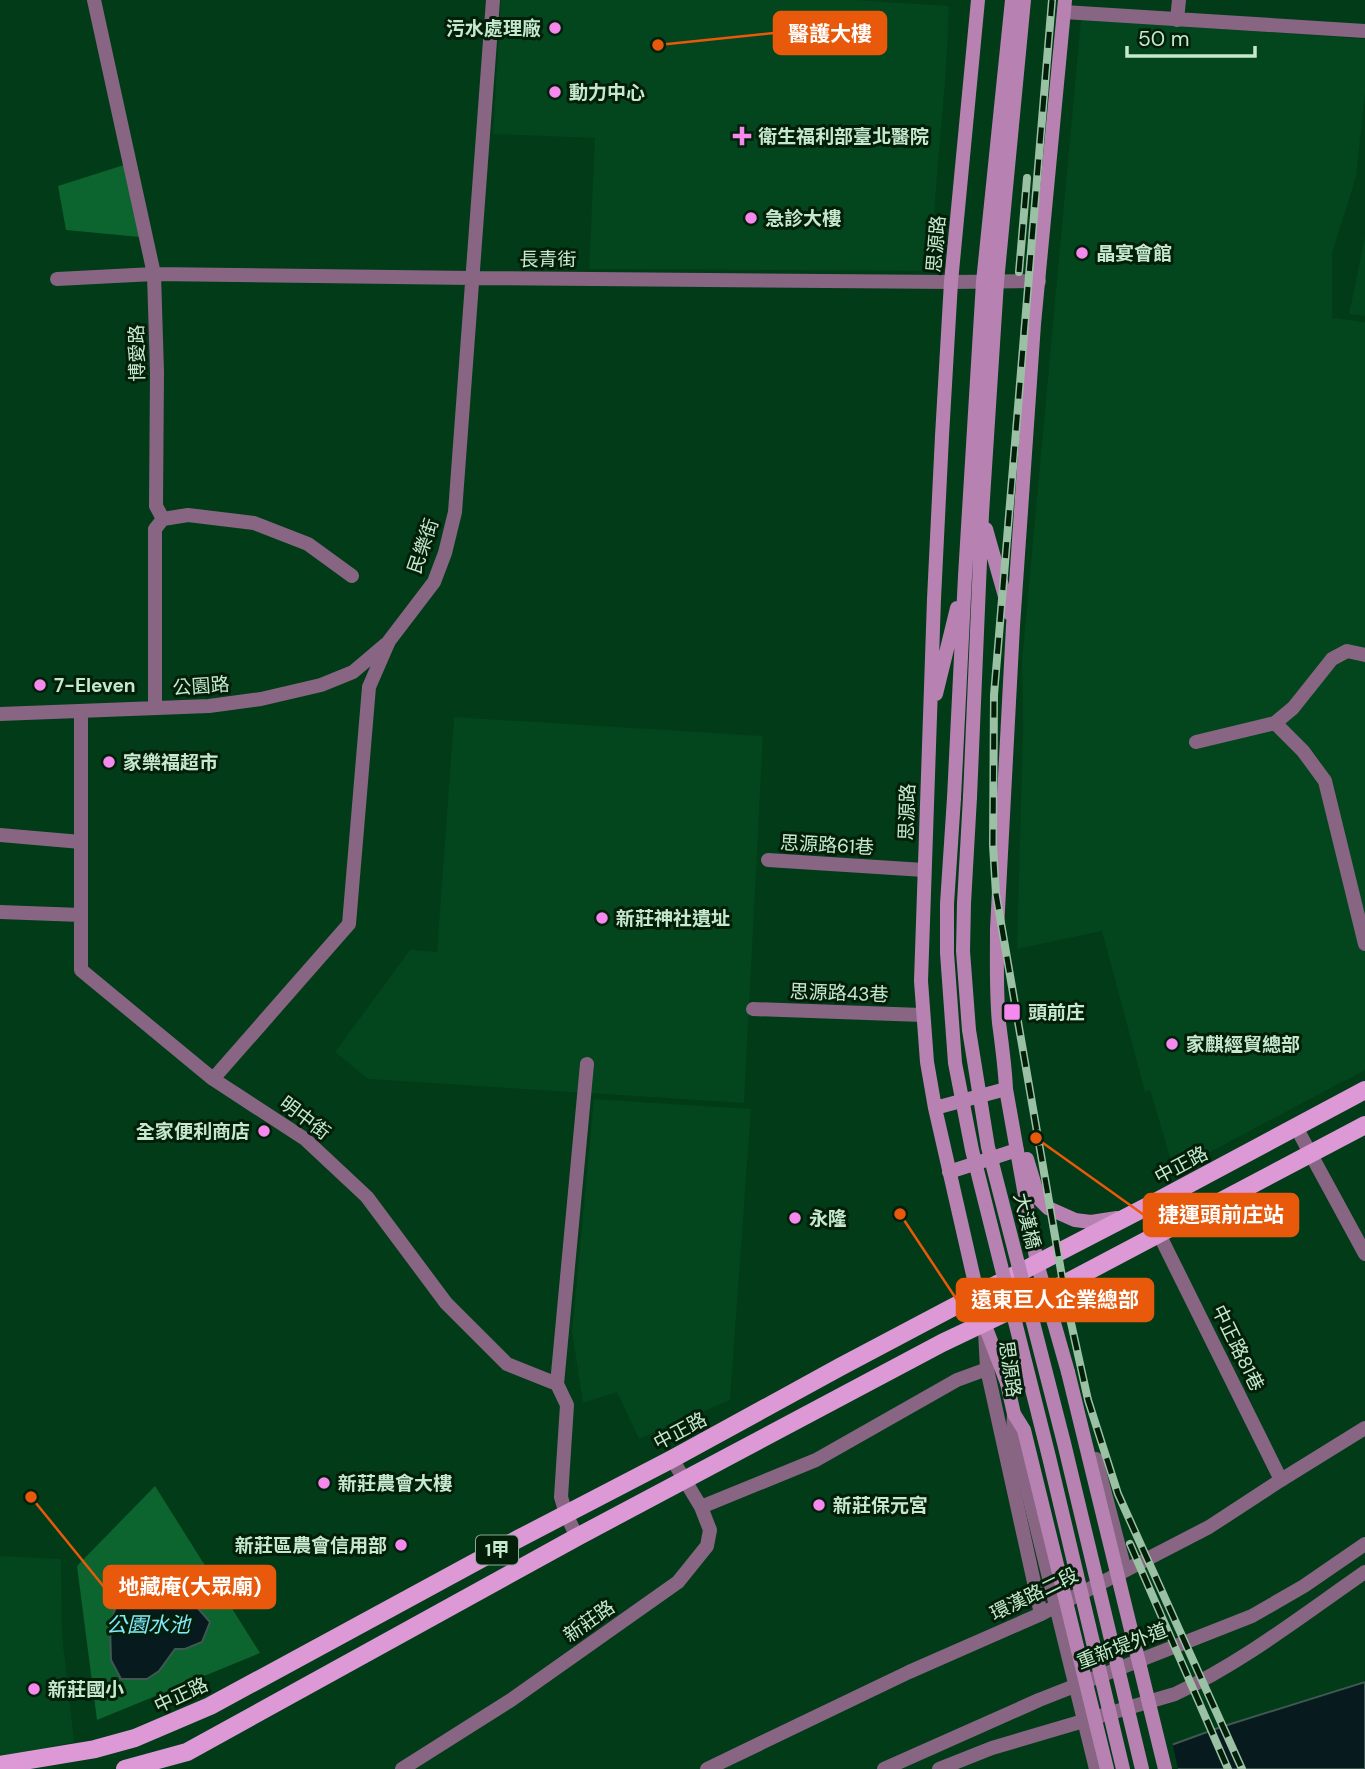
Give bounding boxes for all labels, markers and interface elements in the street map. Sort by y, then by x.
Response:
callout: 醫護大樓 [774,12,886,54]
scale bar [1127,14,1255,58]
place label: 污水處理廠 [446,16,541,41]
marker: 污水處理廠 [547,20,563,36]
text: 醫護大樓 [788,20,872,48]
text: 50 m [1138,25,1189,53]
place label: 動力中心 [569,80,645,105]
marker: 動力中心 [547,84,563,100]
place label: 衛生福利部臺北醫院 [758,124,929,149]
marker: 衛生福利部臺北醫院 [732,126,752,146]
place label: 急診大樓 [765,206,841,231]
marker: 急診大樓 [743,210,759,226]
street label: 思源路 [921,215,951,273]
place label: 晶宴會館 [1096,241,1172,266]
marker: 晶宴會館 [1074,245,1090,261]
street label: 長青街 [519,247,577,272]
street label: 博愛路 [124,324,150,382]
street label: 民樂街 [402,515,444,577]
street label: 公園路 [172,672,230,700]
place label: 7-Eleven [54,673,136,698]
marker: 7-Eleven [32,677,48,693]
place label: 家樂福超市 [123,750,218,775]
marker: 家樂福超市 [101,754,117,770]
street label: 思源路 [894,783,920,841]
street label: 思源路61巷 [779,830,875,860]
place label: 新莊神社遺址 [616,906,730,931]
marker: 新莊神社遺址 [594,910,610,926]
street label: 思源路43巷 [789,979,889,1007]
place label: 頭前庄 [1028,1000,1085,1025]
marker: 頭前庄 [1002,1002,1022,1022]
place label: 家麒經貿總部 [1186,1032,1300,1057]
marker: 家麒經貿總部 [1164,1036,1180,1052]
street label: 明中街 [275,1091,335,1145]
place label: 全家便利商店 [136,1119,250,1144]
marker: 全家便利商店 [256,1123,272,1139]
street label: 中正路 [1150,1141,1212,1189]
street label: 大漢橋 [1008,1190,1046,1252]
callout: 捷運頭前庄站 [1144,1194,1298,1236]
text: 捷運頭前庄站 [1158,1201,1284,1229]
place label: 永隆 [809,1206,847,1231]
marker: 永隆 [787,1210,803,1226]
callout: 遠東巨人企業總部 [957,1279,1153,1321]
text: 遠東巨人企業總部 [971,1286,1139,1314]
street label: 中正路81巷 [1206,1301,1270,1395]
street label: 思源路 [994,1339,1026,1399]
street label: 中正路 [649,1407,711,1455]
place label: 新莊農會大樓 [338,1471,452,1496]
marker: 新莊農會大樓 [316,1475,332,1491]
place label: 新莊保元宮 [833,1493,928,1518]
marker: 新莊保元宮 [811,1497,827,1513]
place label: 新莊區農會信用部 [235,1533,387,1558]
road number: 1甲 [476,1535,518,1564]
marker: 新莊區農會信用部 [393,1537,409,1553]
street label: 環漢路二段 [986,1562,1082,1626]
callout: 地藏庵(大眾廟) [104,1566,275,1608]
text: 地藏庵(大眾廟) [118,1573,262,1601]
street label: 新莊路 [558,1594,620,1648]
water label: 公園水池 [106,1611,192,1639]
street label: 重新堤外道 [1073,1617,1171,1675]
street label: 中正路 [150,1672,212,1718]
place label: 新莊國小 [48,1677,124,1702]
marker: 新莊國小 [26,1681,42,1697]

